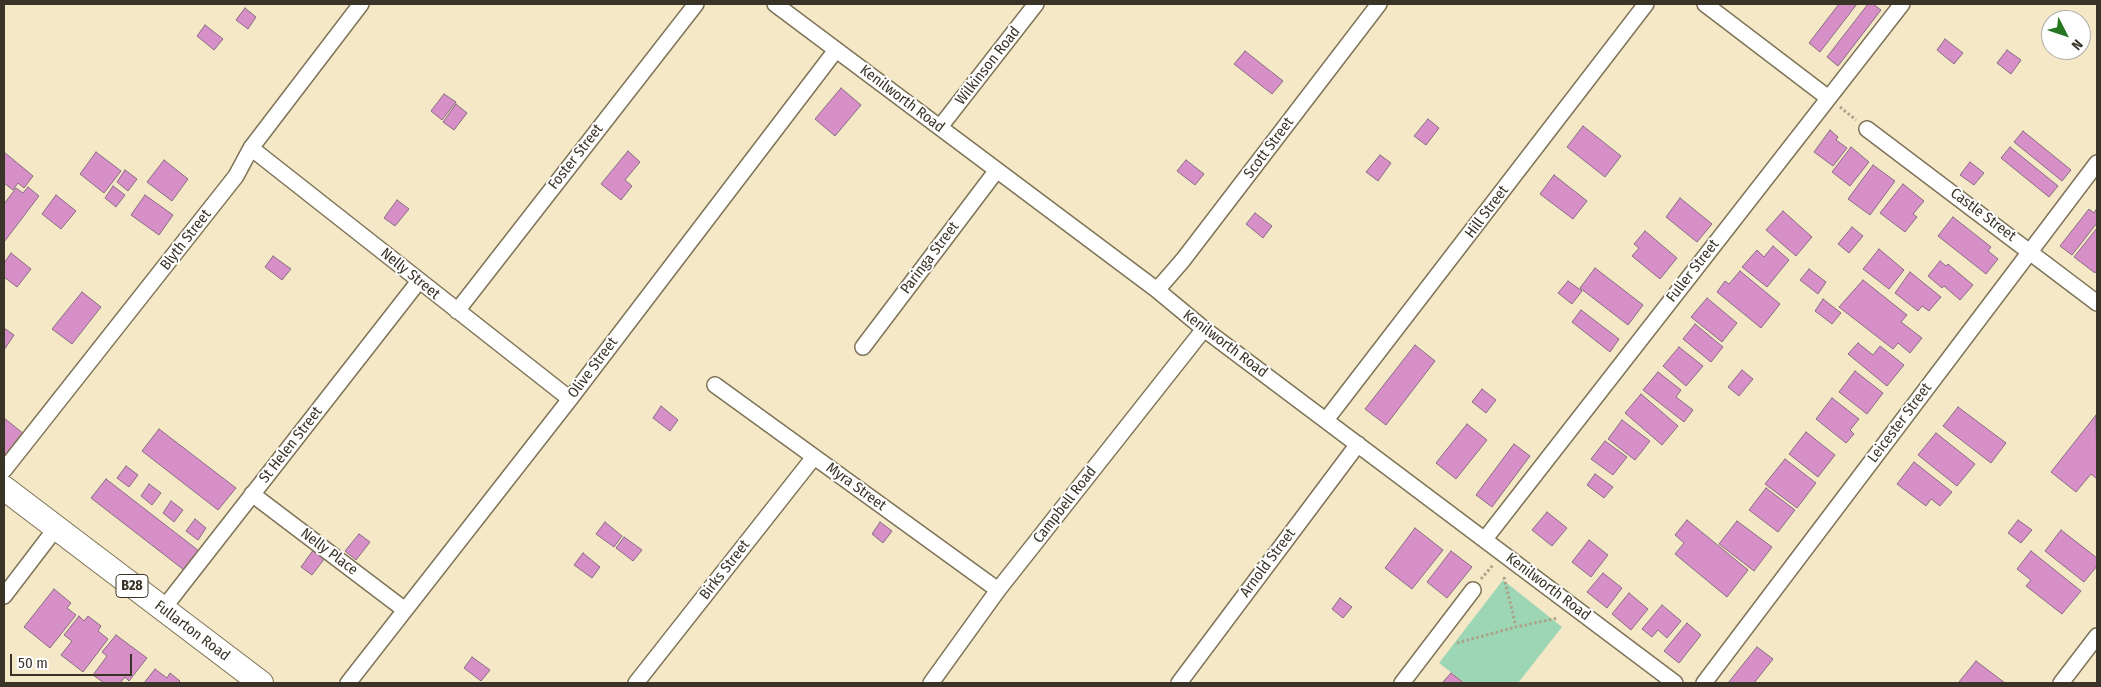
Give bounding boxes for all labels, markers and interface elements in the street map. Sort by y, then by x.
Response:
north arrow [2041,10,2091,60]
street label: Wilkinson Road [952,23,1024,109]
text: N [2068,36,2086,53]
street label: Kenilworth Road [856,61,948,137]
street label: Scott Street [1240,114,1298,182]
street label: Foster Street [545,121,607,193]
street label: Hill Street [1461,182,1513,242]
street label: Castle Street [1947,184,2019,246]
street label: Blyth Street [157,206,215,274]
street label: Paringa Street [897,218,963,298]
street label: Fuller Street [1663,236,1723,306]
street label: Nelly Street [377,245,443,303]
street label: Kenilworth Road [1179,306,1271,382]
street label: Olive Street [564,334,622,402]
street label: Leicester Street [1864,380,1936,466]
street label: St Helen Street [256,403,326,487]
street label: Myra Street [822,459,890,515]
street label: Campbell Road [1030,463,1100,547]
street label: Nelly Place [297,525,361,579]
street label: Arnold Street [1236,525,1300,601]
street label: Birks Street [696,537,754,603]
street label: Kenilworth Road [1502,549,1594,625]
road number: B28 [116,574,148,598]
street label: Fullarton Road [151,597,233,665]
scale bar [12,644,135,676]
text: 50 m [18,654,48,672]

